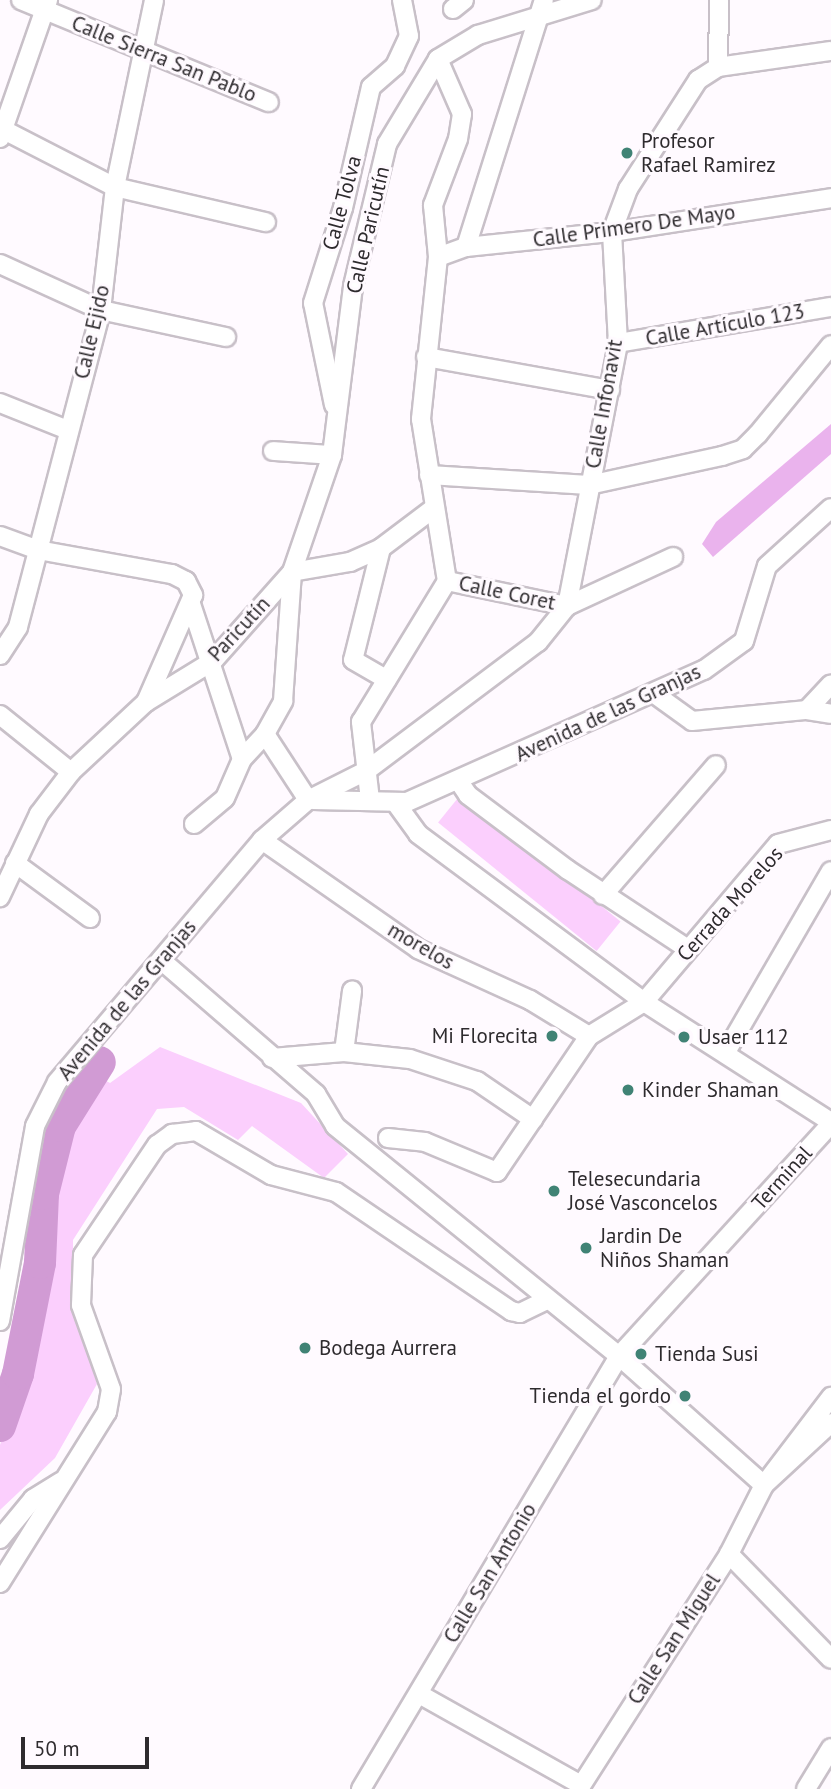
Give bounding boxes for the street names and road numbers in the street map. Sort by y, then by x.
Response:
street label: Calle Sierra San Pablo [68,10,260,108]
street label: Calle Tolva [317,153,367,253]
street label: Calle Paricutín [341,164,395,296]
street label: Calle Primero De Mayo [531,199,737,253]
street label: Calle Ejido [69,283,115,381]
street label: Calle Artículo 123 [643,299,807,351]
street label: Calle Infonavit [580,337,628,471]
street label: Calle Coret [456,570,558,616]
street label: Paricutín [203,591,275,667]
street label: Avenida de las Granjas [511,659,705,767]
street label: Cerrada Morelos [672,841,788,967]
street label: Avenida de las Granjas [52,915,202,1085]
street label: morelos [383,917,459,975]
street label: Terminal [747,1141,817,1215]
street label: Calle San Antonio [438,1498,542,1648]
street label: Calle San Miguel [622,1569,726,1709]

